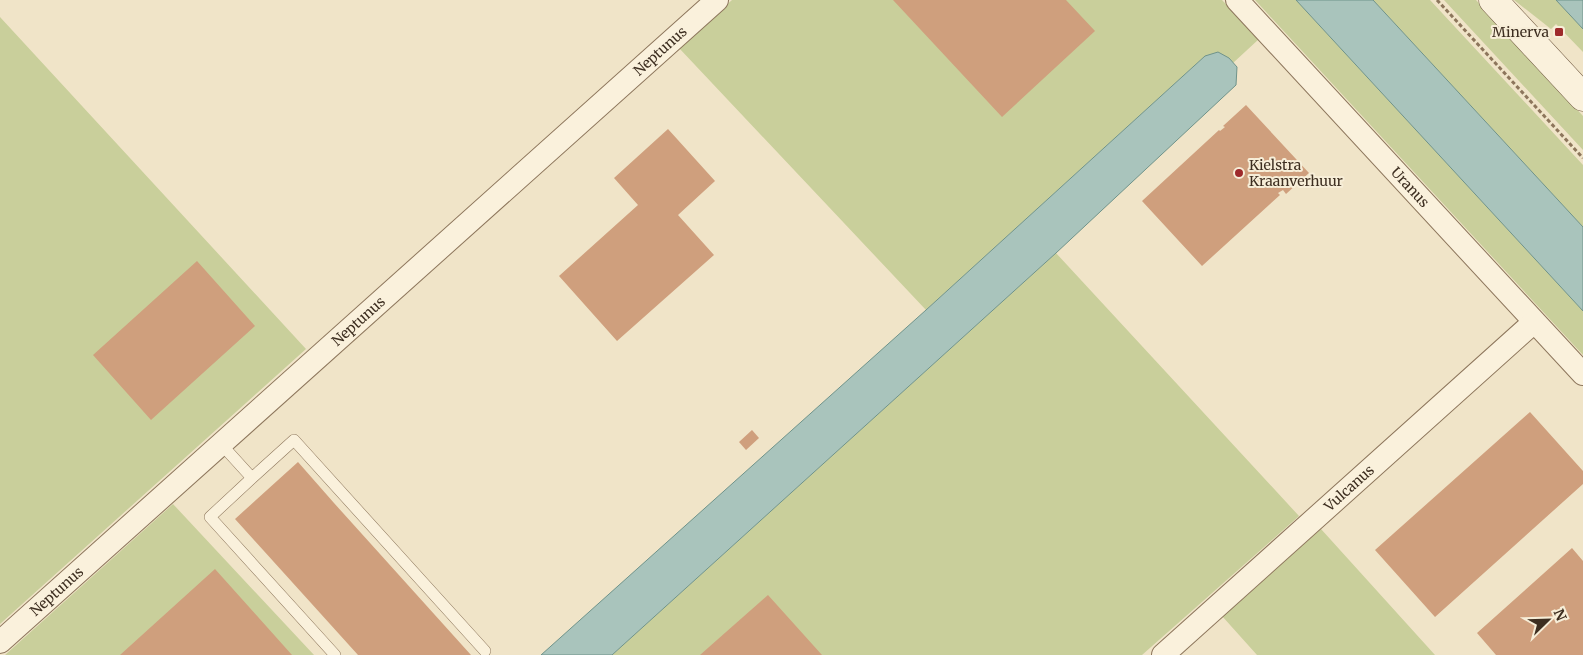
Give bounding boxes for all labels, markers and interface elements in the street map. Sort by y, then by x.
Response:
street label: Neptunus [630,22,691,80]
place label: Minerva [1492,23,1549,41]
marker: Minerva [1553,26,1565,38]
place label: Kielstra Kraanverhuur [1249,156,1343,190]
street label: Uranus [1387,163,1433,211]
marker: Kielstra Kraanverhuur [1233,167,1245,179]
street label: Neptunus [328,293,389,350]
street label: Vulcanus [1320,461,1378,516]
street label: Neptunus [26,563,87,620]
north arrow [1523,595,1573,645]
text: N [1550,606,1570,624]

